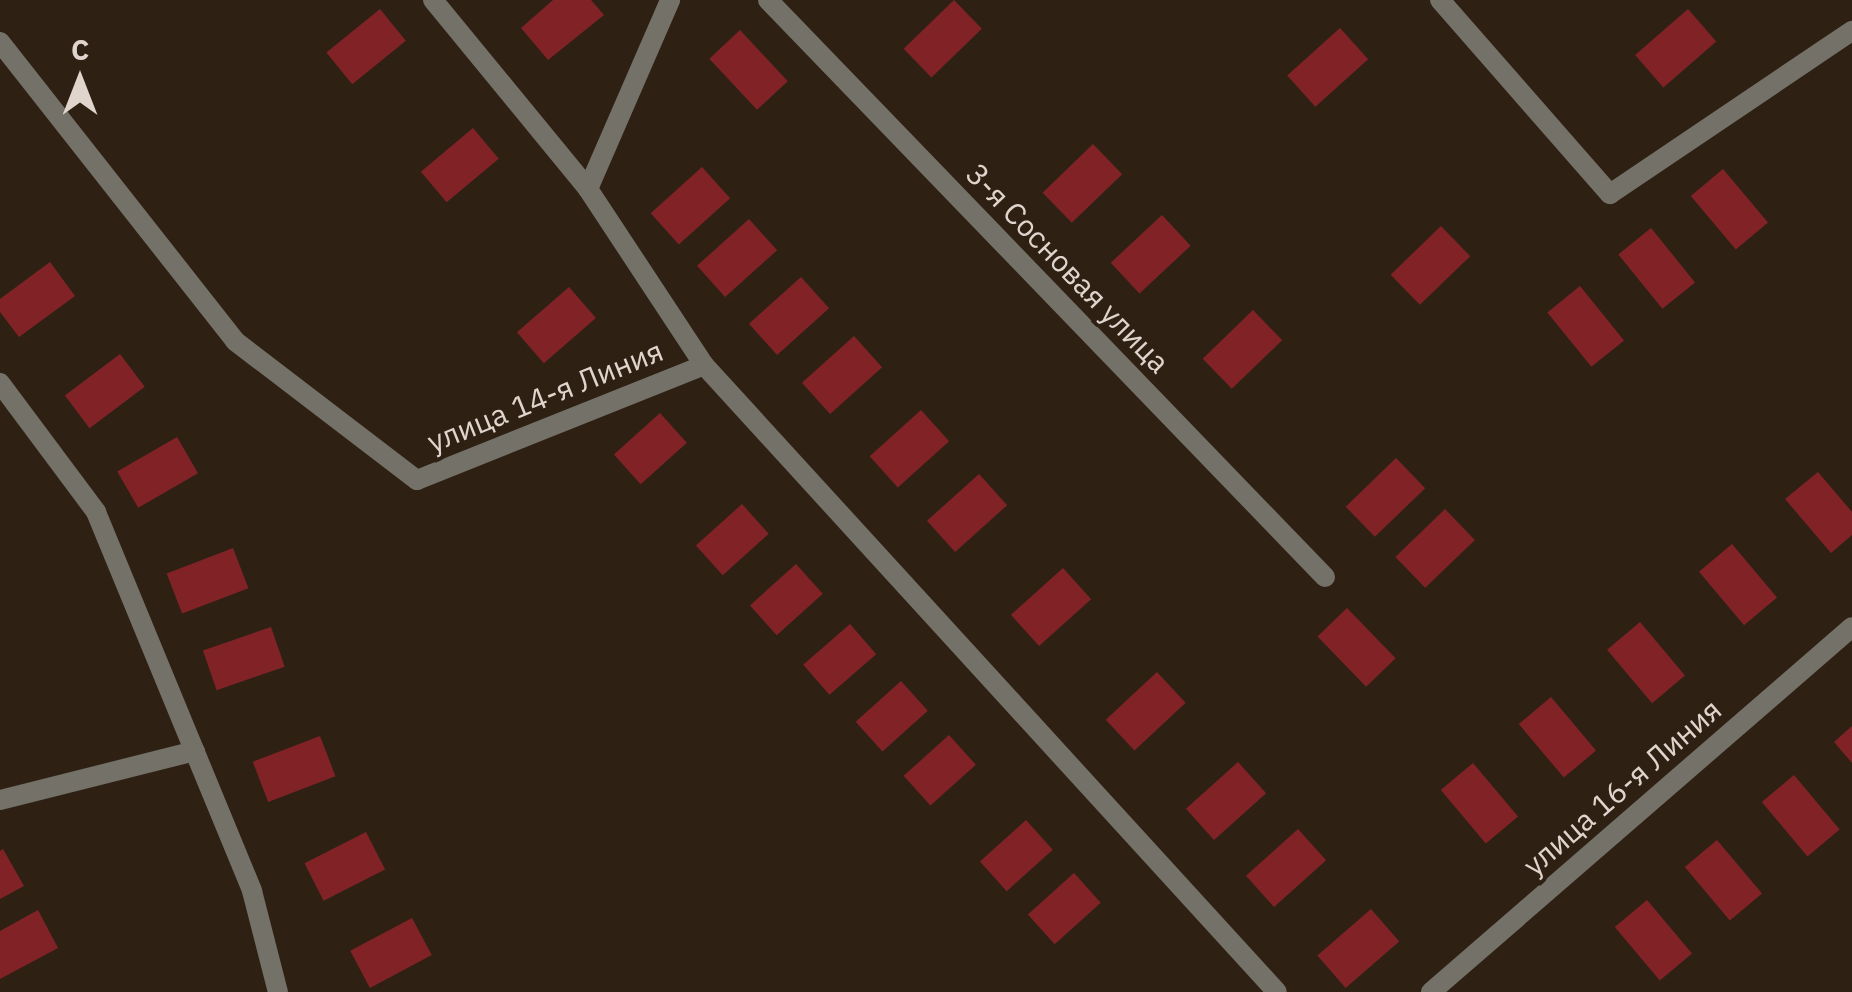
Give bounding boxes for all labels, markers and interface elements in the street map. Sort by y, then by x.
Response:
north arrow [30,30,130,130]
text: С [71,31,89,68]
street label: 3-я Сосновая улица [959,156,1177,380]
street label: улица 14-я Линия [422,332,668,460]
street label: улица 16-я Линия [1516,691,1728,883]

